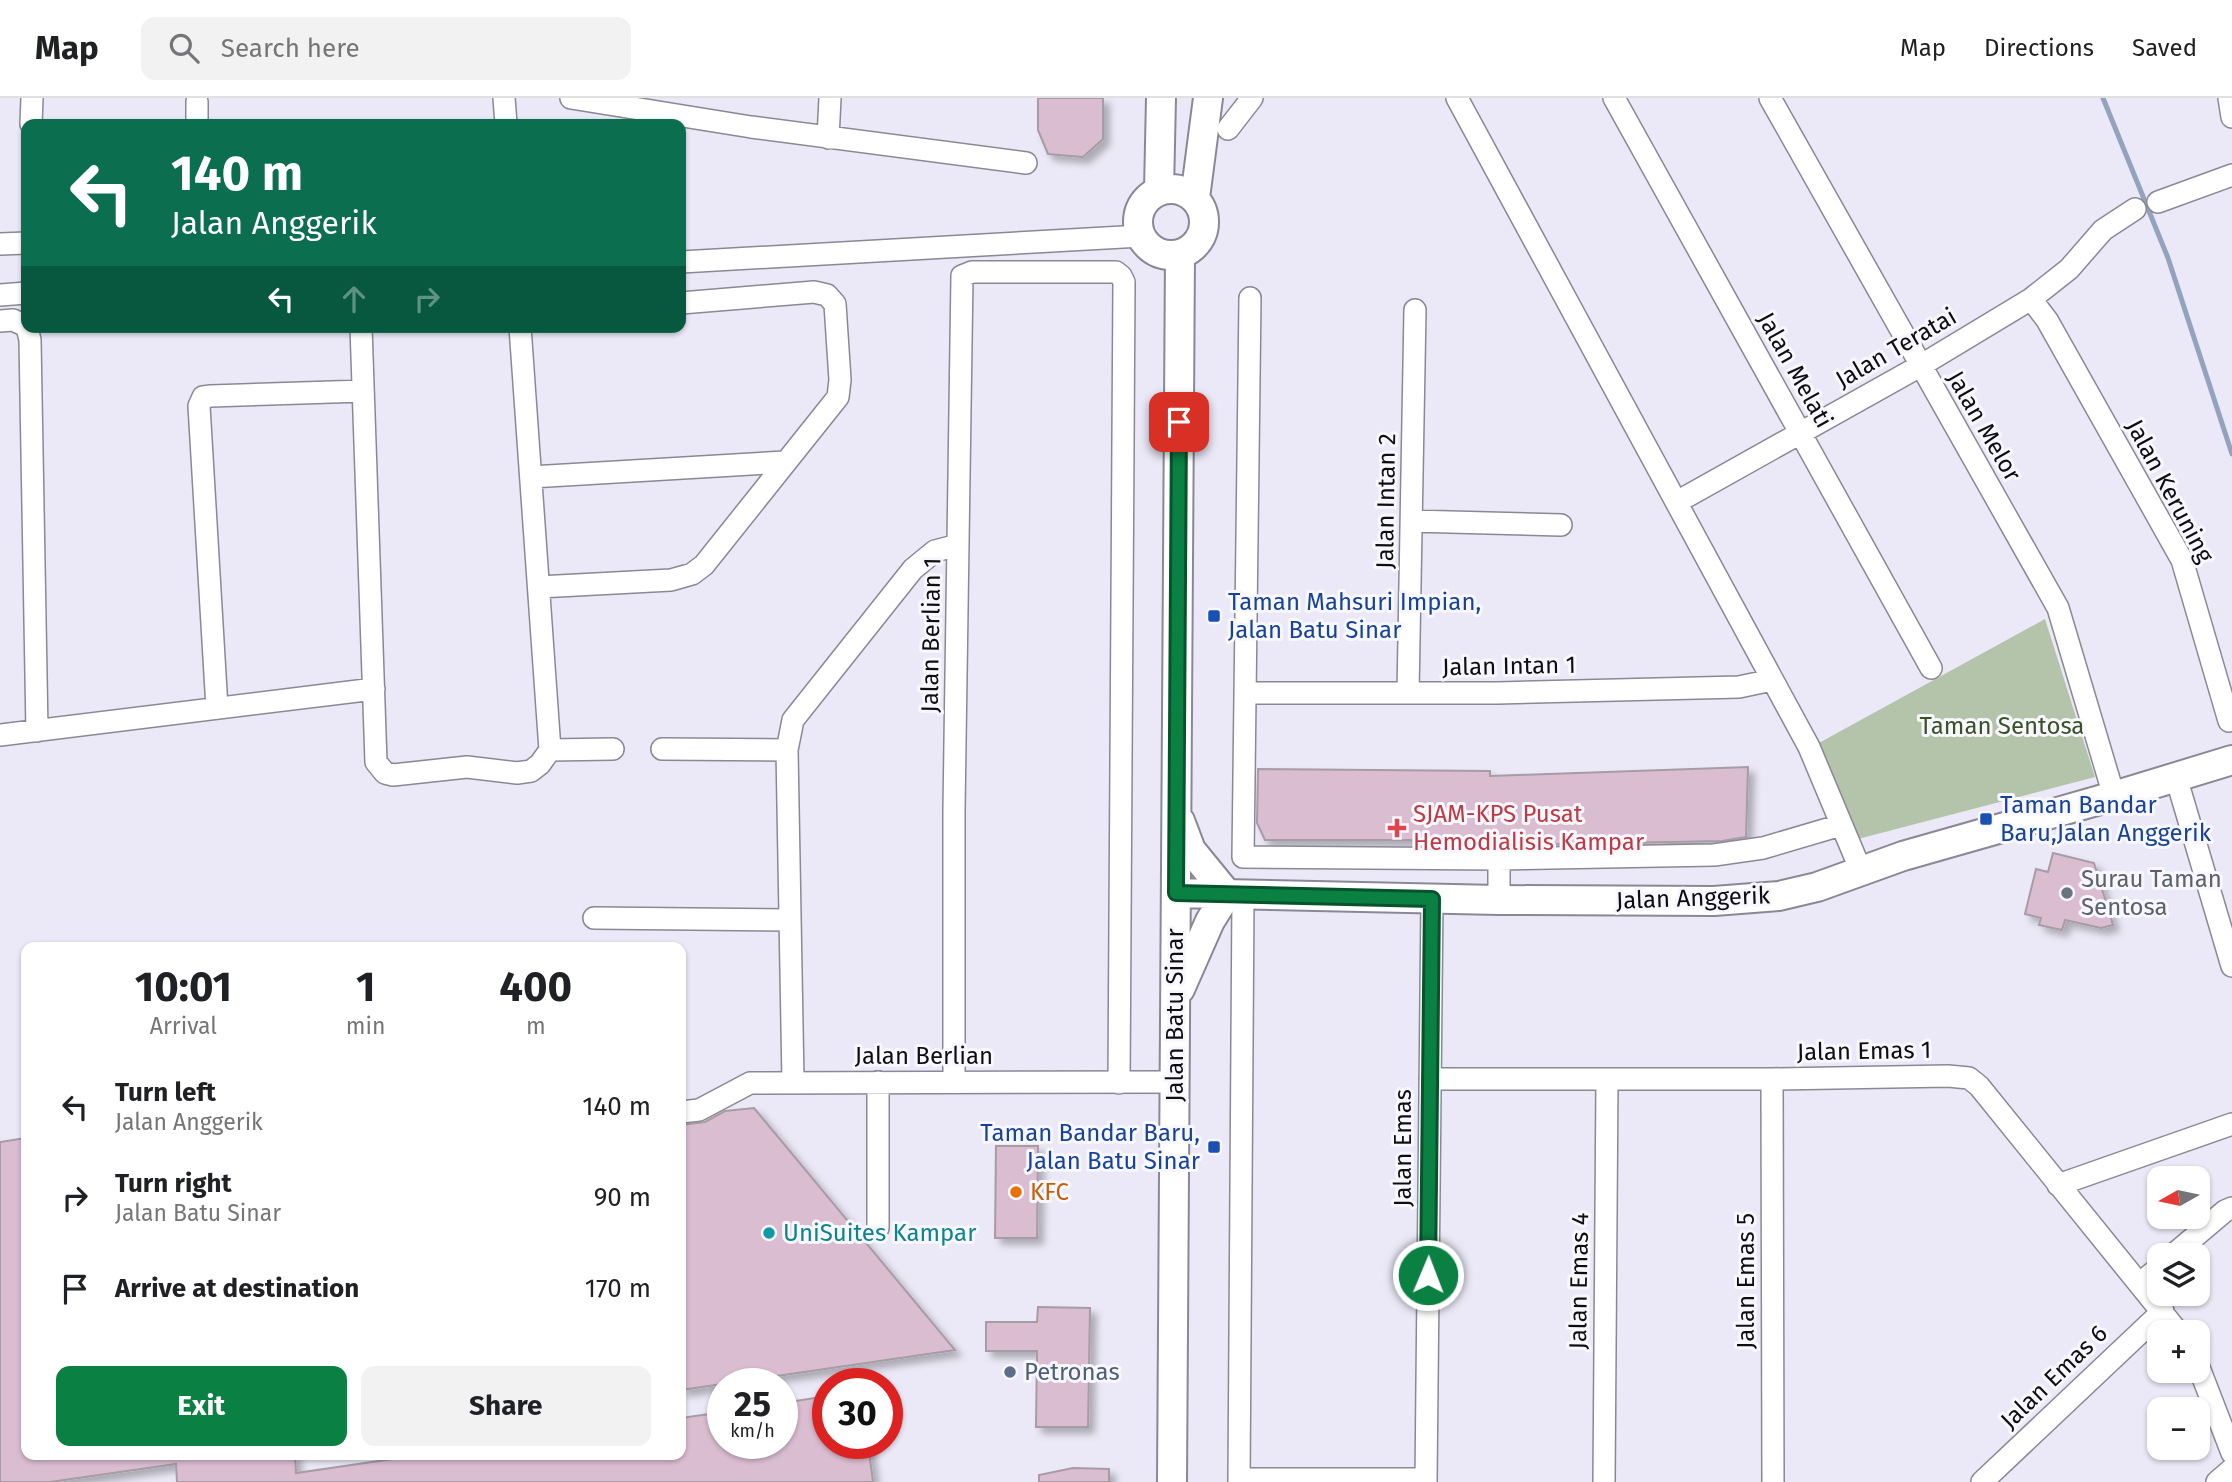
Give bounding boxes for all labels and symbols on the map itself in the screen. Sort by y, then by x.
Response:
street label: Jalan Teratai [1831,302,1961,394]
street label: Jalan Melati [1752,307,1838,433]
street label: Jalan Melor [1941,366,2027,487]
pin [1149,392,1209,452]
street label: Jalan Keruning [2121,415,2220,568]
street label: Jalan Intan 2 [1371,433,1401,569]
street label: Jalan Berlian 1 [916,557,946,713]
place label: Taman Mahsuri Impian, Jalan Batu Sinar [1228,588,1481,644]
marker: Taman Mahsuri Impian, Jalan Batu Sinar [1206,608,1222,624]
street label: Jalan Intan 1 [1442,651,1576,681]
park label: Taman Sentosa [1920,712,2084,740]
place label: Taman Bandar Baru,Jalan Anggerik [2000,791,2212,847]
place label: SJAM-KPS Pusat Hemodialisis Kampar [1413,800,1645,856]
marker: Taman Bandar Baru,Jalan Anggerik [1978,811,1994,827]
marker: SJAM-KPS Pusat Hemodialisis Kampar [1387,818,1407,838]
place label: Surau Taman Sentosa [2081,865,2222,921]
street label: Jalan Anggerik [1615,881,1771,915]
marker: Surau Taman Sentosa [2059,885,2075,901]
street label: Jalan Batu Sinar [1161,928,1189,1102]
street label: Jalan Emas 1 [1797,1036,1931,1066]
street label: Jalan Berlian [855,1042,993,1070]
street label: Jalan Emas [1389,1089,1417,1207]
place label: Taman Bandar Baru, Jalan Batu Sinar [980,1119,1201,1175]
marker: Taman Bandar Baru, Jalan Batu Sinar [1206,1139,1222,1155]
north arrow [2147,1166,2210,1228]
place label: KFC [1030,1178,1069,1206]
marker: KFC [1008,1184,1024,1200]
street label: Jalan Emas 4 [1564,1212,1594,1350]
street label: Jalan Emas 5 [1732,1213,1760,1349]
place label: UniSuites Kampar [783,1219,977,1247]
marker: UniSuites Kampar [761,1225,777,1241]
position arrow [1391,1238,1465,1312]
street label: Jalan Emas 6 [1995,1319,2113,1435]
place label: Petronas [1024,1358,1120,1386]
marker: Petronas [1002,1364,1018,1380]
speed limit sign: 30 [812,1368,903,1459]

